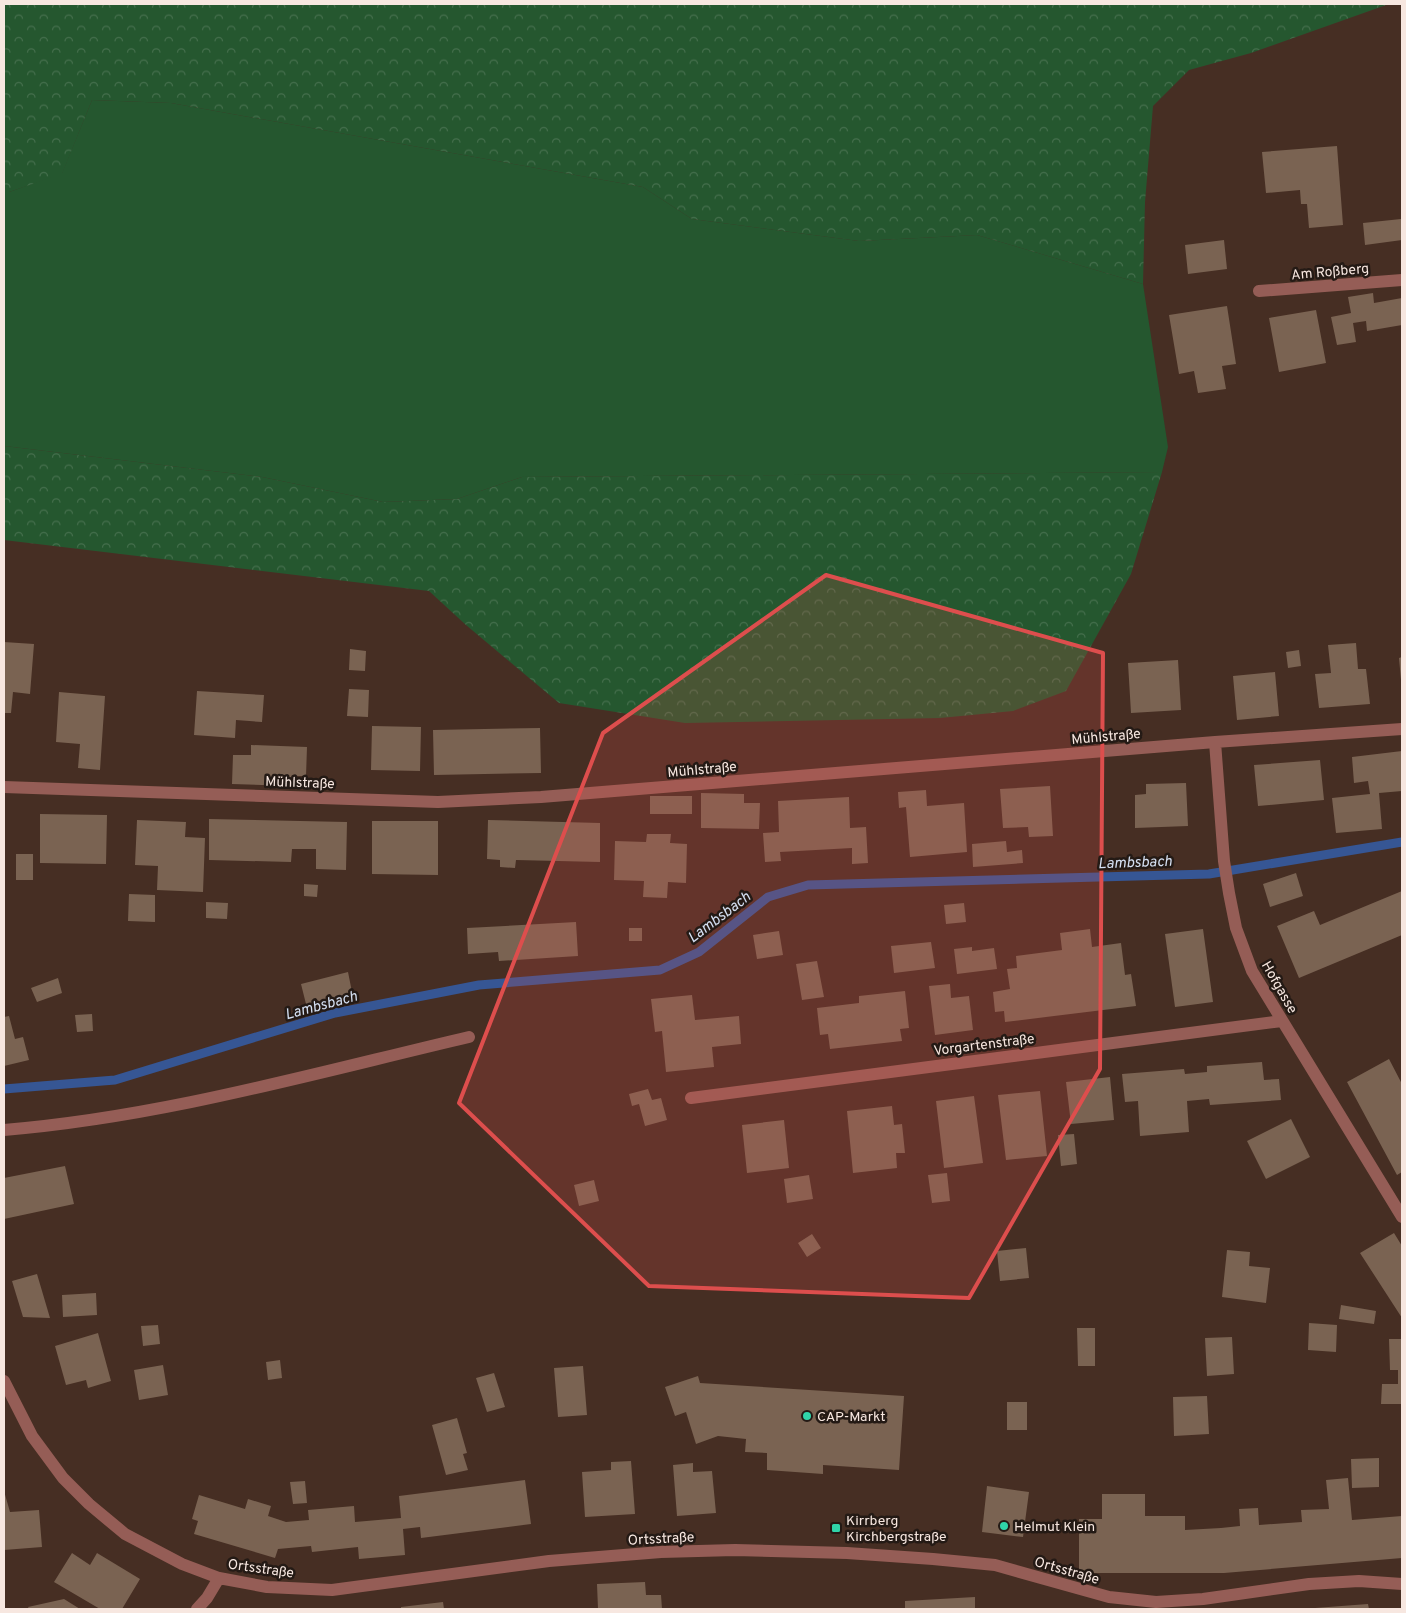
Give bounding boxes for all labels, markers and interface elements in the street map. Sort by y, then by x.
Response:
street label: Am Roßberg [1291,261,1370,284]
street label: Mühlstraße [1071,726,1142,749]
street label: Mühlstraße [667,759,738,782]
street label: Mühlstraße [265,774,335,793]
water label: Lambsbach [1098,853,1172,874]
water label: Lambsbach [685,888,755,948]
street label: Hofgasse [1257,959,1300,1017]
water label: Lambsbach [283,988,360,1025]
street label: Vorgartenstraße [933,1031,1036,1060]
place label: CAP-Markt [817,1409,886,1426]
marker: CAP-Markt [801,1410,813,1422]
place label: Kirrberg Kirchbergstraße [846,1513,946,1546]
place label: Helmut Klein [1014,1519,1095,1536]
marker: Helmut Klein [998,1520,1010,1532]
marker: Kirrberg Kirchbergstraße [830,1522,842,1534]
street label: Ortsstraße [627,1529,695,1550]
street label: Ortsstraße [1032,1554,1101,1589]
street label: Ortsstraße [227,1556,295,1583]

